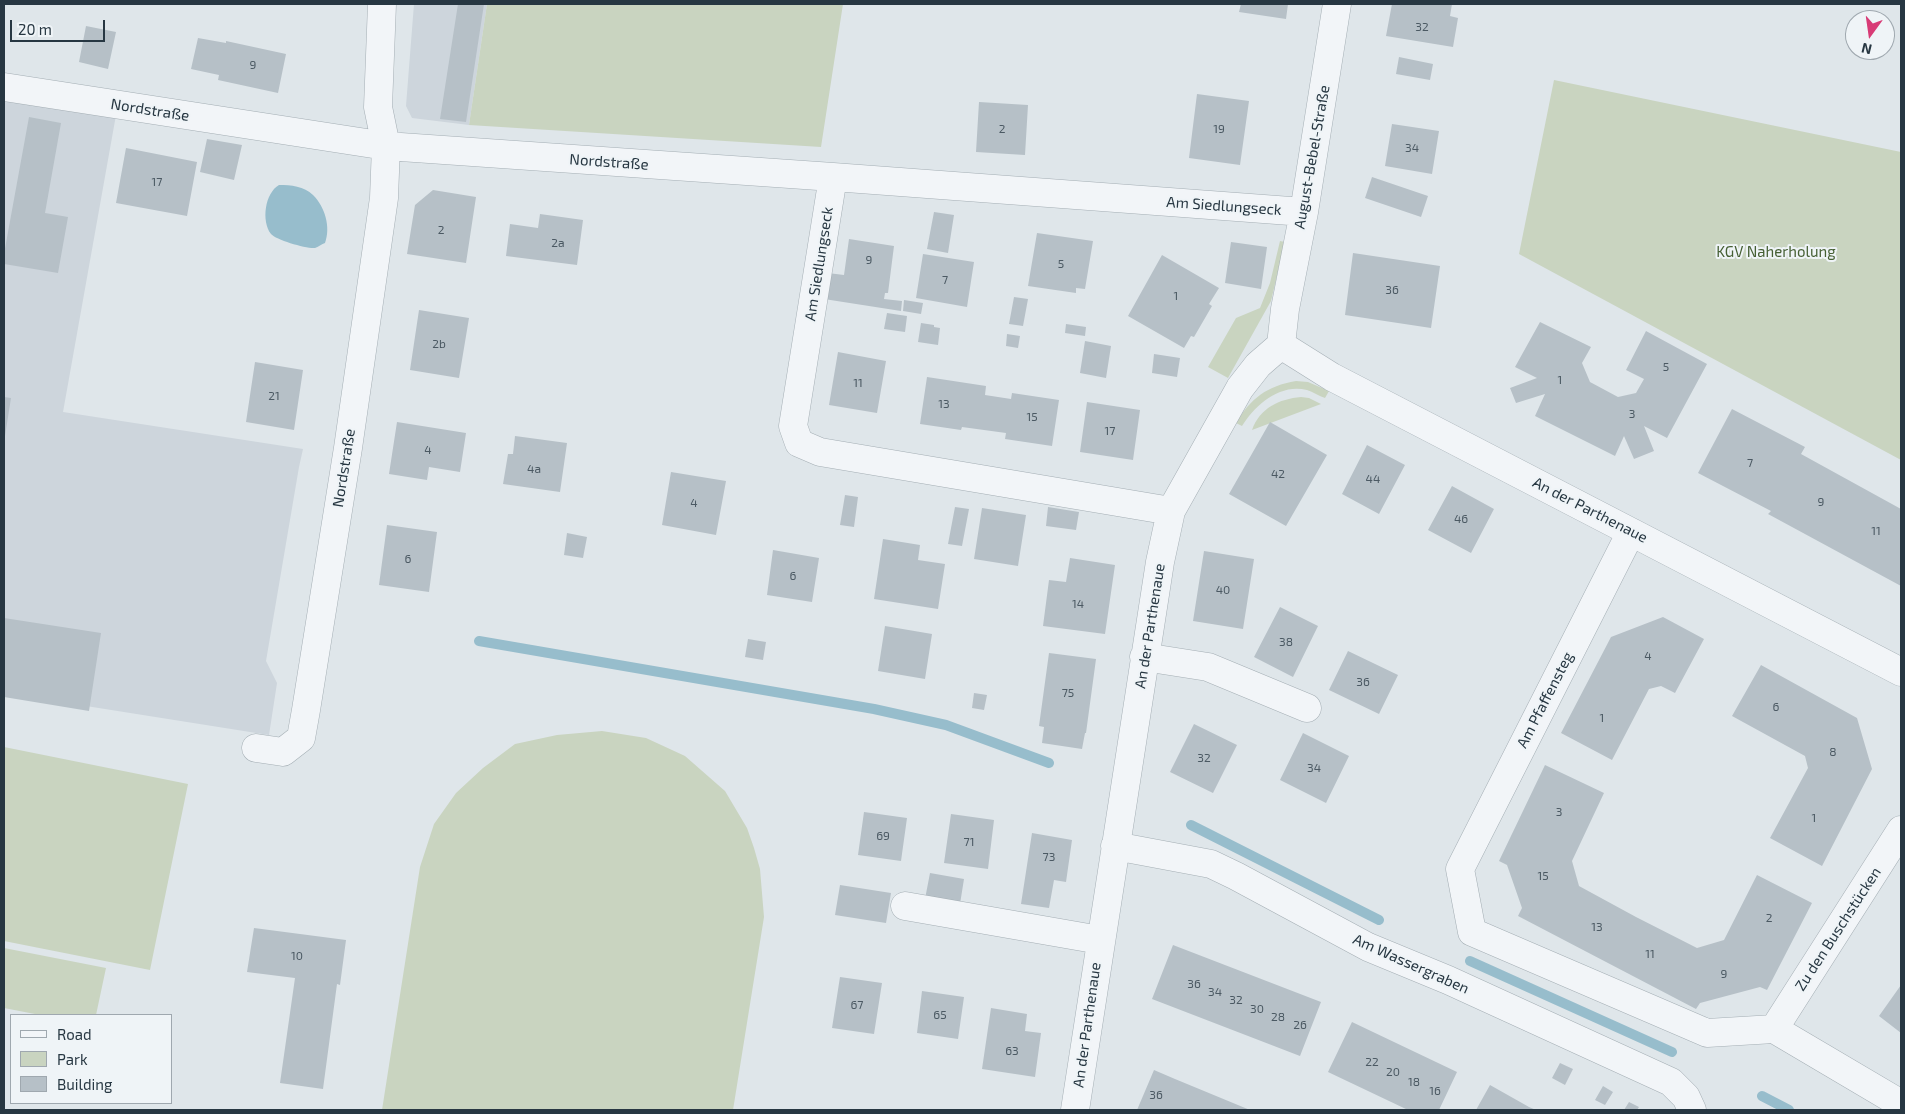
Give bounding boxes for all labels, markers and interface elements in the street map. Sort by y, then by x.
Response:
scale bar [12,10,108,42]
north arrow [1845,10,1895,60]
text: 20 m [18,20,52,38]
house number: 32 [1415,20,1429,34]
text: N [1860,40,1873,59]
house number: 9 [250,58,256,72]
street label: August-Bebel-Straße [1290,84,1334,230]
street label: Nordstraße [109,95,191,125]
house number: 2 [999,122,1005,136]
house number: 19 [1213,122,1225,136]
house number: 34 [1405,141,1419,155]
street label: Nordstraße [569,150,649,174]
house number: 17 [152,175,162,189]
street label: Am Siedlungseck [1166,193,1282,219]
street label: Am Siedlungseck [801,206,837,322]
house number: 2 [438,223,444,237]
house number: 2a [551,236,565,250]
park label: KGV Naherholung [1716,243,1836,261]
house number: 9 [866,253,872,267]
house number: 5 [1058,257,1064,271]
house number: 7 [942,273,948,287]
house number: 36 [1385,283,1399,297]
house number: 1 [1174,289,1178,303]
house number: 2b [432,337,446,351]
house number: 5 [1663,360,1669,374]
house number: 1 [1558,373,1562,387]
house number: 11 [853,376,863,390]
house number: 21 [268,389,280,403]
house number: 13 [938,397,950,411]
house number: 3 [1629,407,1635,421]
house number: 15 [1026,410,1038,424]
house number: 17 [1105,424,1115,438]
street label: Nordstraße [329,427,359,509]
house number: 4 [424,443,432,457]
house number: 7 [1747,456,1753,470]
house number: 4a [527,462,541,476]
house number: 42 [1271,467,1285,481]
house number: 44 [1366,472,1380,486]
street label: An der Parthenaue [1530,473,1650,547]
house number: 9 [1818,495,1824,509]
house number: 4 [690,496,698,510]
house number: 46 [1454,512,1468,526]
house number: 11 [1871,524,1881,538]
house number: 6 [405,552,411,566]
street label: An der Parthenaue [1131,562,1169,690]
house number: 6 [790,569,796,583]
house number: 40 [1216,583,1230,597]
house number: 14 [1072,597,1084,611]
house number: 38 [1279,635,1293,649]
street label: Am Pfaffensteg [1513,649,1577,751]
house number: 4 [1644,649,1652,663]
house number: 36 [1356,675,1370,689]
house number: 75 [1062,686,1074,700]
house number: 6 [1773,700,1779,714]
house number: 1 [1600,711,1604,725]
house number: 8 [1829,745,1837,759]
house number: 32 [1197,751,1211,765]
house number: 34 [1307,761,1321,775]
house number: 3 [1556,805,1562,819]
house number: 1 [1812,811,1816,825]
house number: 69 [876,829,890,843]
house number: 71 [964,835,974,849]
house number: 73 [1043,850,1055,864]
street label: Zu den Buschstücken [1791,864,1885,994]
house number: 15 [1537,869,1549,883]
house number: 2 [1766,911,1772,925]
house number: 13 [1591,920,1603,934]
street label: Am Wassergraben [1350,930,1472,998]
house number: 11 [1645,947,1655,961]
house number: 10 [291,949,303,963]
street label: An der Parthenaue [1069,961,1105,1089]
house number: 9 [1721,967,1727,981]
house number: 36 [1187,977,1201,991]
house number: 34 [1208,985,1222,999]
house number: 32 [1229,993,1243,1007]
house number: 67 [850,998,864,1012]
house number: 30 [1250,1002,1264,1016]
house number: 65 [933,1008,947,1022]
house number: 28 [1271,1010,1285,1024]
legend [10,1014,172,1104]
house number: 26 [1293,1018,1307,1032]
text: Road [57,1025,92,1043]
house number: 63 [1005,1044,1019,1058]
text: Park [57,1050,88,1068]
house number: 22 [1365,1055,1379,1069]
house number: 20 [1386,1065,1400,1079]
text: Building [57,1075,112,1093]
house number: 18 [1408,1075,1420,1089]
house number: 16 [1429,1084,1441,1098]
house number: 36 [1149,1088,1163,1102]

